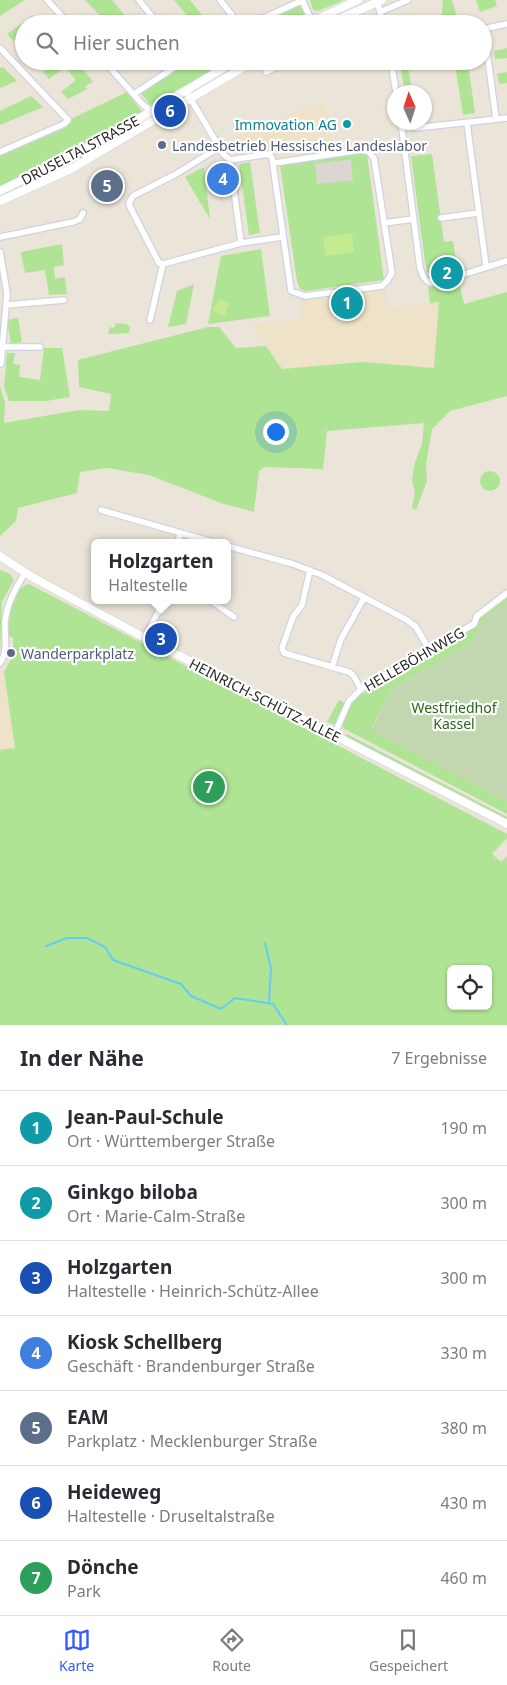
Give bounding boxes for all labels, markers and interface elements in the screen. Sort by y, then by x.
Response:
search box [15,15,492,70]
icon: search [33,29,61,57]
text: Hier suchen [73,30,180,56]
north arrow [387,85,432,130]
pin: 6 [154,92,186,130]
street label: DRUSELTALSTRASSE [18,111,142,189]
place label: Immovation AG [235,115,337,134]
marker: Immovation AG [341,118,353,130]
place label: Landesbetrieb Hessisches Landeslabor [172,136,427,155]
marker: Landesbetrieb Hessisches Landeslabor [156,139,168,151]
pin: 4 [207,160,239,198]
pin: 5 [91,167,123,205]
pin: 2 [431,254,463,292]
pin: 1 [331,284,363,322]
your location [263,419,289,445]
popup [91,539,231,604]
text: Holzgarten [108,548,214,574]
text: Haltestelle [108,574,188,596]
pin: 3 [145,620,177,658]
street label: HELLEBÖHNWEG [360,623,468,695]
place label: Wanderparkplatz [21,644,134,663]
marker: Wanderparkplatz [5,647,17,659]
street label: HEINRICH-SCHÜTZ-ALLEE [186,654,344,746]
park label: Westfriedhof Kassel [411,698,498,733]
pin: 7 [193,768,225,806]
map controls [447,965,492,1010]
button: locate [447,965,492,1010]
text: In der Nähe [20,1044,144,1072]
text: 7 Ergebnisse [391,1047,487,1069]
text: Jean-Paul-Schule [67,1104,224,1130]
text: 1 [31,1117,41,1139]
text: 190 m [440,1117,487,1139]
text: Ort · Württemberger Straße [67,1130,275,1152]
text: Ginkgo biloba [67,1179,198,1205]
text: 2 [31,1192,41,1214]
text: 300 m [440,1192,487,1214]
text: Ort · Marie-Calm-Straße [67,1205,245,1227]
text: Holzgarten [67,1254,172,1280]
text: 3 [31,1267,41,1289]
text: 300 m [440,1267,487,1289]
text: Haltestelle · Heinrich-Schütz-Allee [67,1280,319,1302]
text: Kiosk Schellberg [67,1329,222,1355]
text: 4 [31,1342,41,1364]
text: 330 m [440,1342,487,1364]
text: Geschäft · Brandenburger Straße [67,1355,315,1377]
text: EAM [67,1404,109,1430]
text: 5 [31,1417,41,1439]
text: 380 m [440,1417,487,1439]
text: Parkplatz · Mecklenburger Straße [67,1430,317,1452]
text: Heideweg [67,1479,161,1505]
text: 6 [31,1492,41,1514]
text: 430 m [440,1492,487,1514]
text: Haltestelle · Druseltalstraße [67,1505,275,1527]
text: Dönche [67,1554,139,1580]
text: 7 [31,1567,41,1589]
text: 460 m [440,1567,487,1589]
text: Park [67,1580,101,1602]
tab: Karte [59,1626,94,1675]
tab: Route [212,1626,251,1675]
tab: Gespeichert [369,1626,448,1675]

